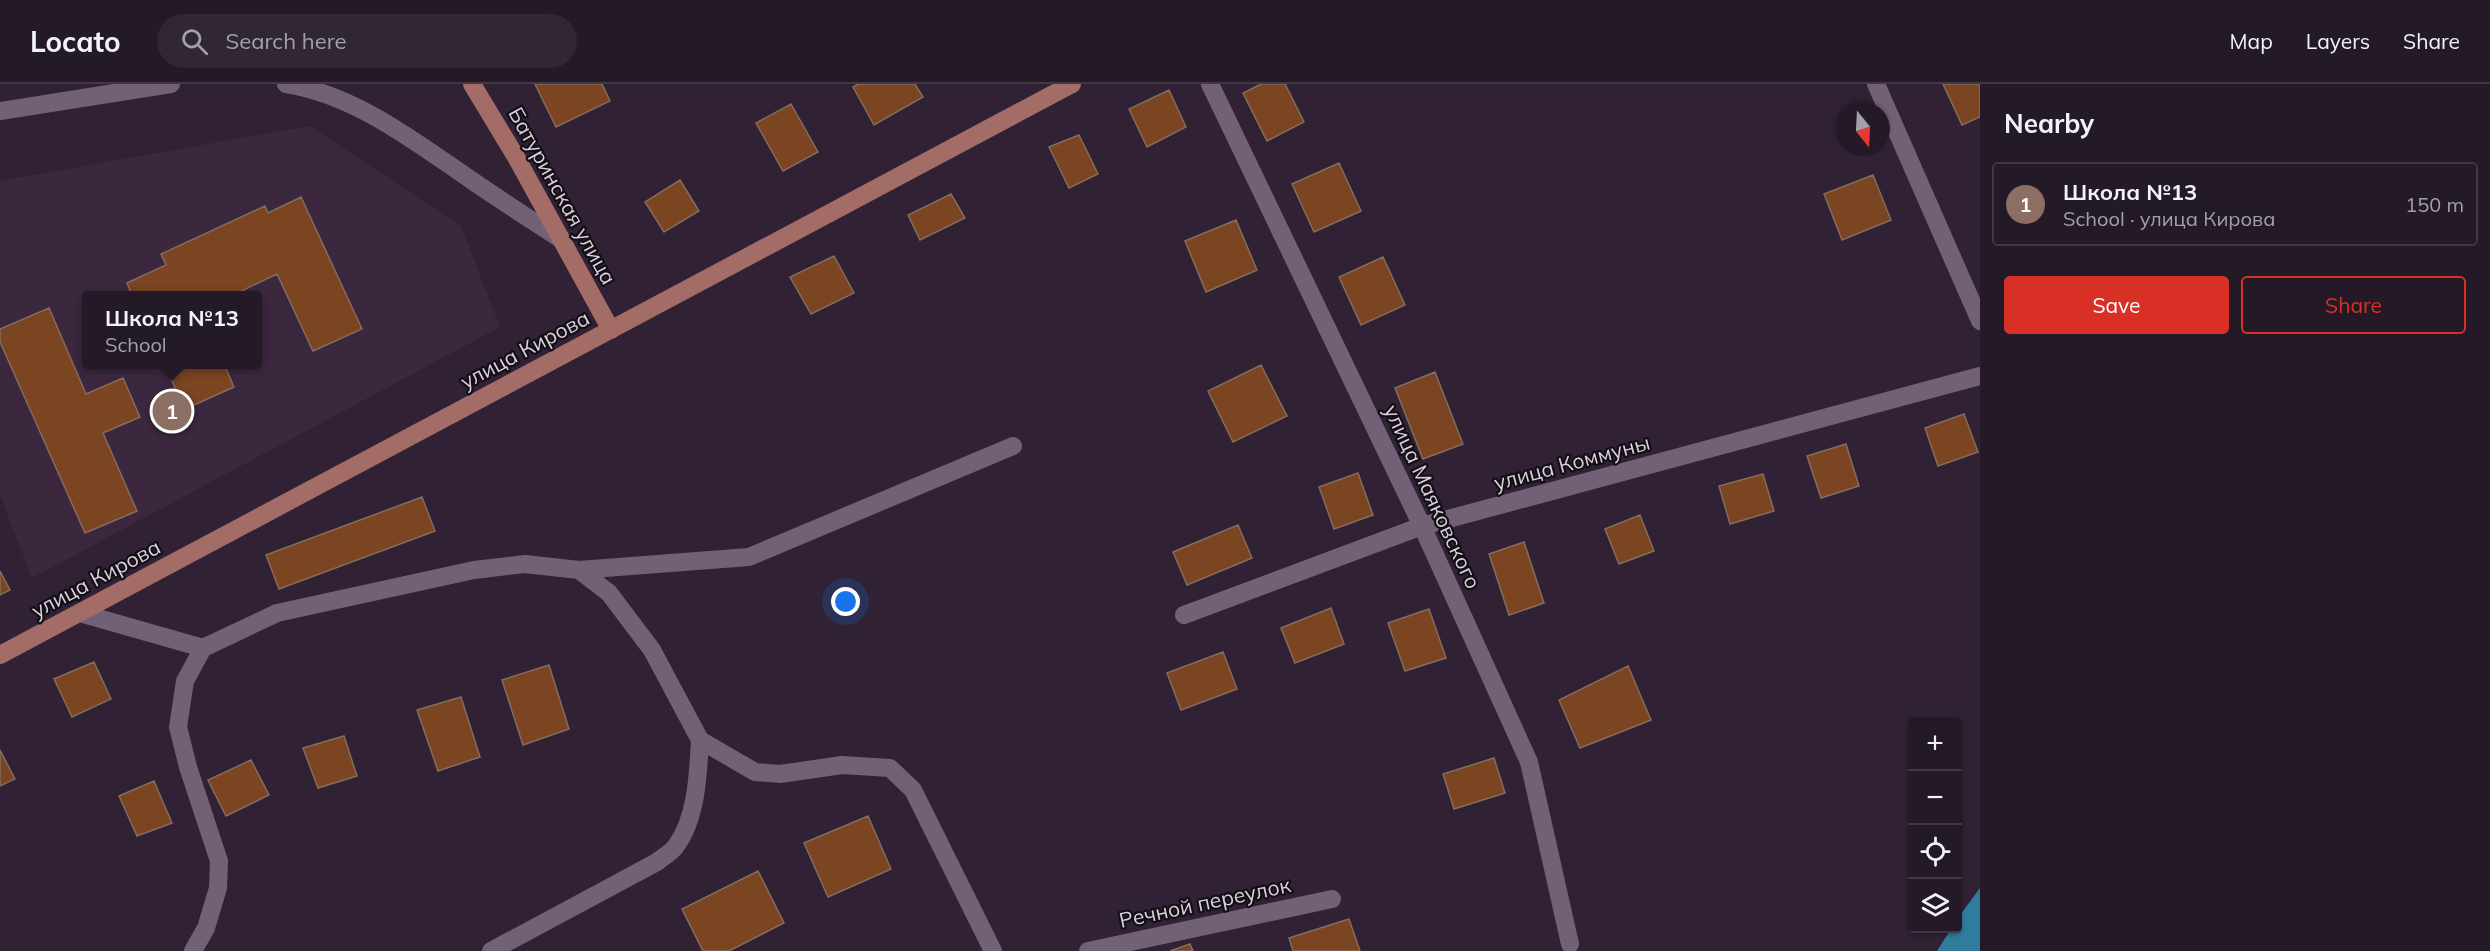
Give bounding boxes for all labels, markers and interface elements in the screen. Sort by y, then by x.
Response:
search box [157,14,577,68]
text: Locato [30,24,121,59]
icon: search [178,25,211,58]
text: Search here [226,27,346,55]
text: Map [2230,28,2273,54]
text: Layers [2306,28,2370,54]
text: Share [2403,28,2460,54]
street label: Батуринская улица [503,102,622,289]
north arrow [1836,102,1890,156]
text: Nearby [2004,107,2094,140]
text: Школа №13 [2063,178,2197,206]
text: 1 [2020,192,2032,217]
text: 150 m [2405,192,2464,217]
text: School · улица Кирова [2063,206,2275,231]
button: Save [2004,276,2229,334]
button: Share [2241,276,2466,334]
popup [82,291,262,369]
text: Школа №13 [105,304,239,332]
street label: улица Кирова [456,304,594,394]
text: School [105,332,167,357]
pin: 1 [152,388,192,434]
street label: улица Маяковского [1379,400,1487,593]
street label: улица Коммуны [1491,429,1653,495]
street label: улица Кирова [27,533,165,623]
your location [831,587,860,616]
map controls [1908,717,1962,933]
button: + [1908,717,1962,771]
button: − [1908,771,1962,825]
button: locate [1908,825,1962,879]
street label: Речной переулок [1117,871,1294,933]
button: layers [1908,879,1962,933]

